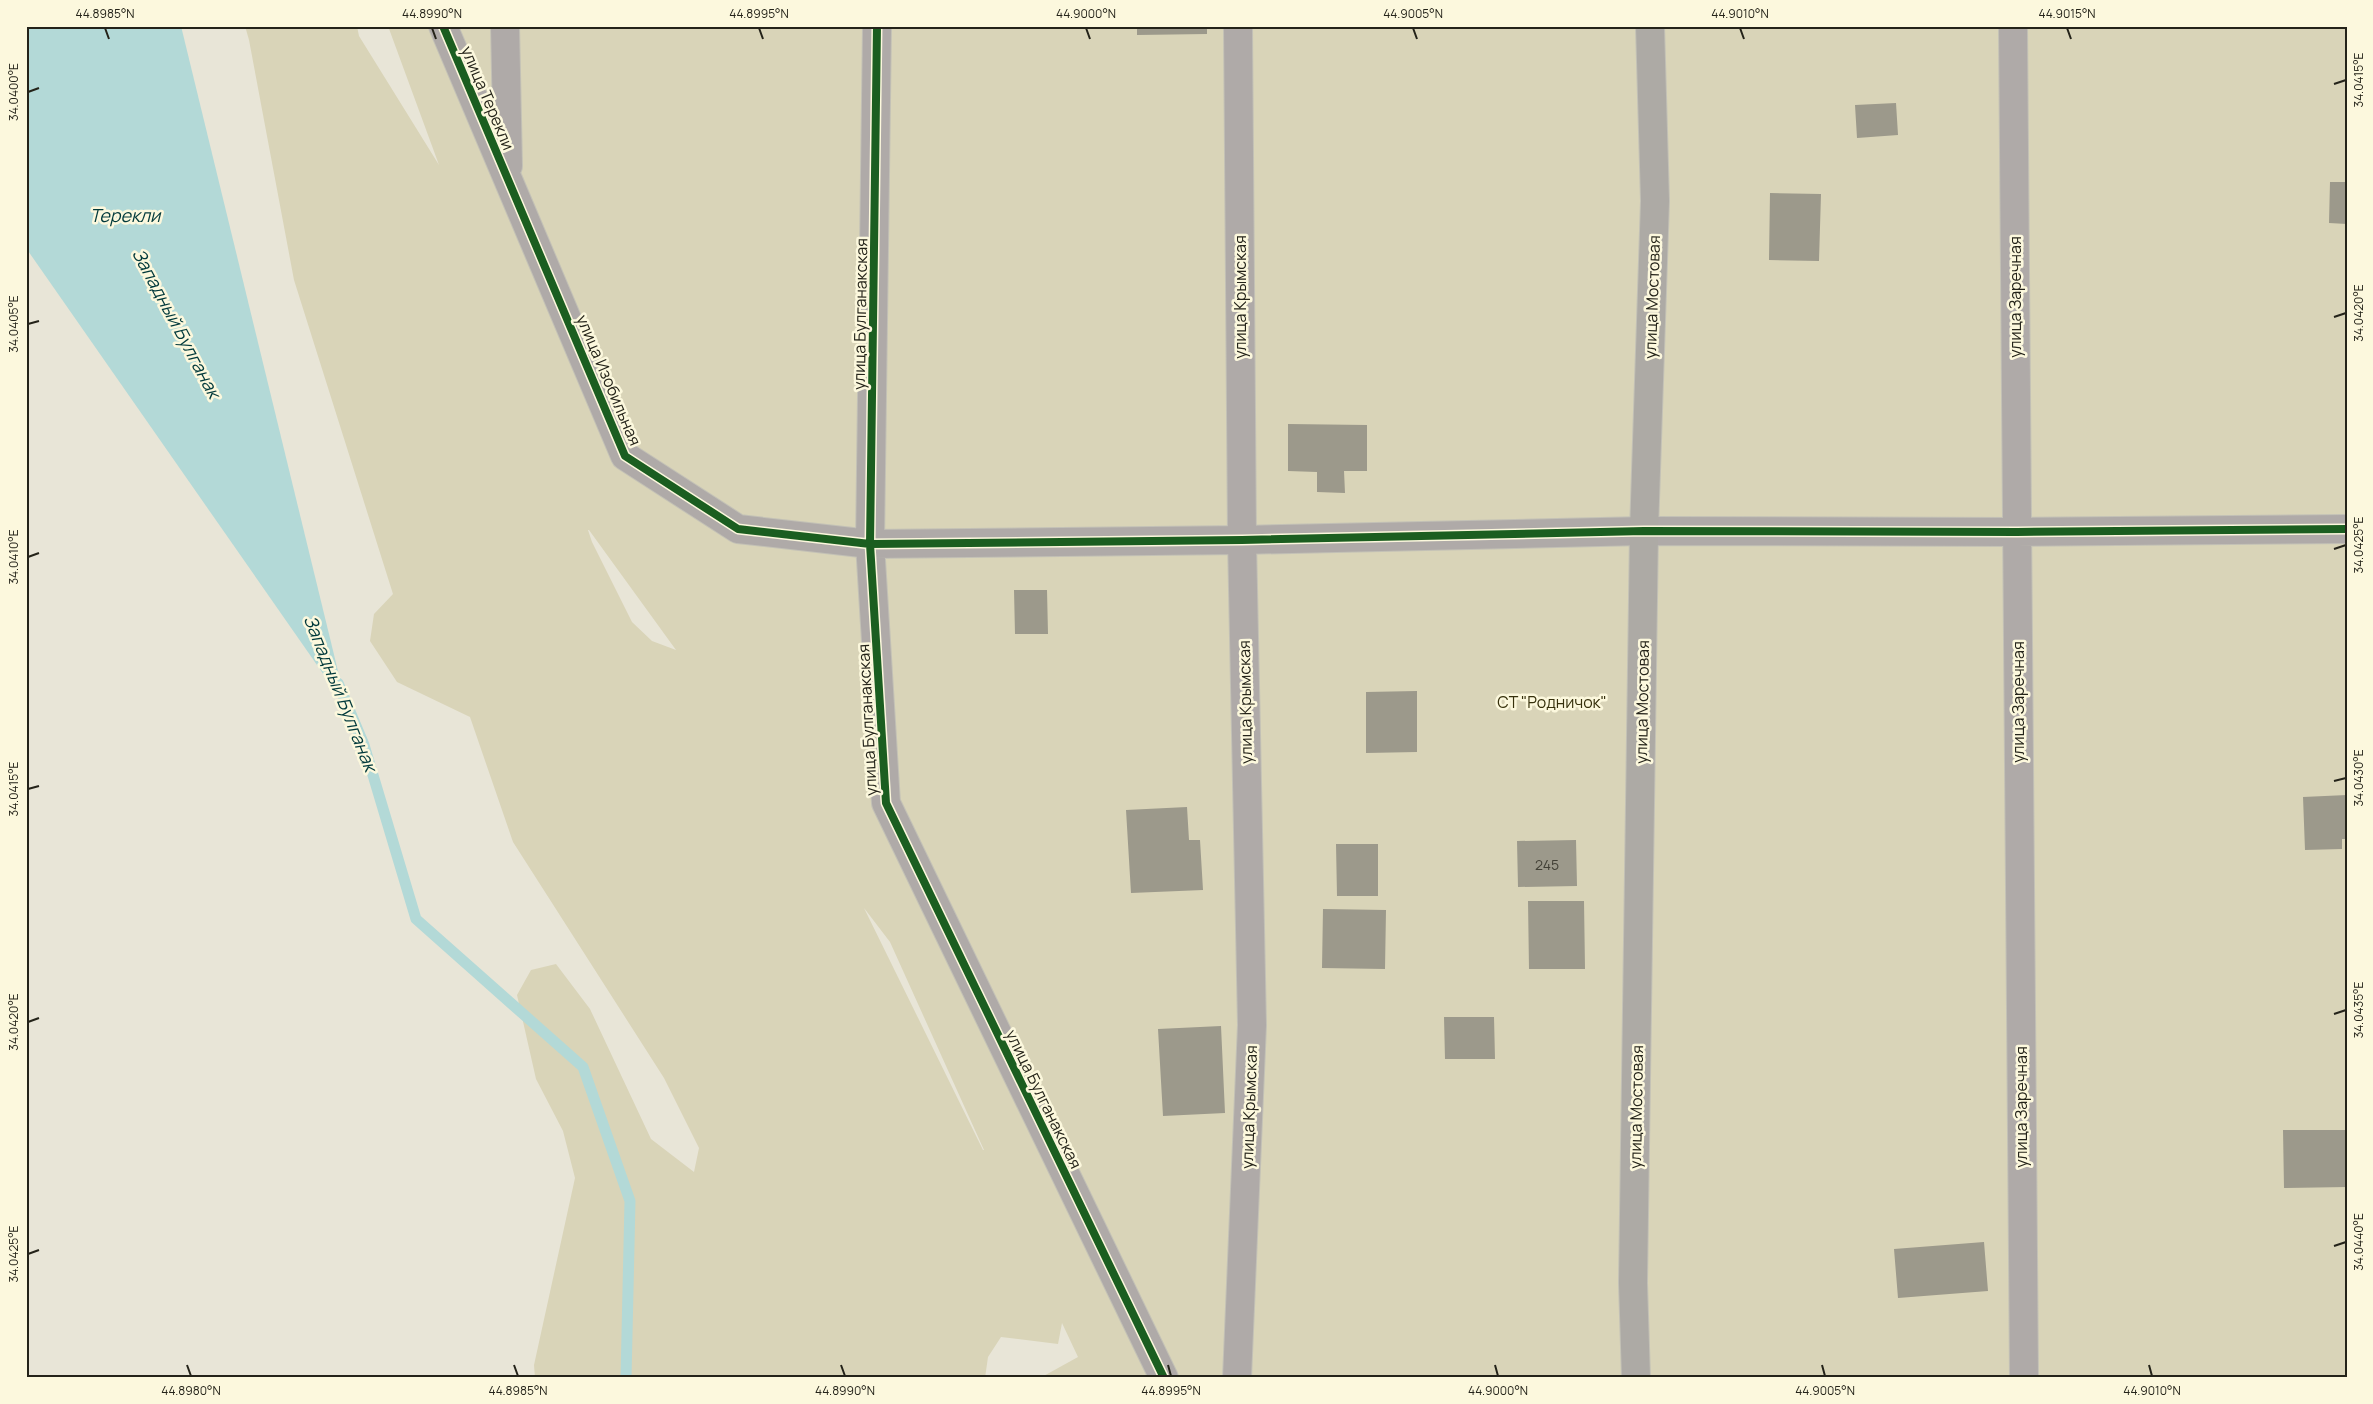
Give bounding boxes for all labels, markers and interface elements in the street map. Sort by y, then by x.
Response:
text: 44.8985°N [76,5,135,22]
text: 44.8990°N [402,5,462,22]
text: 44.8995°N [729,5,789,22]
text: 44.9000°N [1056,5,1116,22]
text: 44.9005°N [1383,5,1443,22]
text: 44.9010°N [1711,5,1769,22]
text: 44.9015°N [2038,5,2096,22]
street label: улица Терекли [456,43,520,153]
text: 34.0415°E [2350,52,2367,107]
text: 34.0400°E [5,63,22,121]
water label: Терекли [90,203,162,227]
street label: улица Крымская [1229,235,1251,359]
street label: улица Мостовая [1639,235,1665,359]
street label: улица Заречная [2004,236,2026,358]
street label: улица Булганакская [848,238,872,390]
water label: Западный Булганак [127,244,228,405]
text: 34.0420°E [2350,284,2367,342]
text: 34.0405°E [5,295,22,353]
street label: улица Изобильная [572,311,646,449]
text: 34.0425°E [2350,516,2367,573]
text: 34.0410°E [5,529,22,585]
water label: Западный Булганак [299,611,384,777]
street label: улица Крымская [1233,640,1257,764]
street label: улица Мостовая [1630,640,1654,764]
street label: улица Заречная [2007,641,2029,763]
street label: улица Булганакская [852,644,882,796]
park label: СТ "Родничок" [1497,691,1607,713]
text: 34.0430°E [2350,749,2367,807]
text: 34.0415°E [5,761,22,816]
house number: 245 [1535,855,1559,874]
text: 34.0435°E [2350,981,2367,1038]
text: 34.0420°E [5,993,22,1051]
street label: улица Булганакская [1001,1026,1087,1172]
street label: улица Крымская [1236,1045,1262,1169]
street label: улица Мостовая [1624,1045,1648,1169]
street label: улица Заречная [2010,1046,2032,1168]
text: 34.0440°E [2350,1213,2367,1271]
text: 34.0425°E [5,1225,22,1282]
text: 44.8980°N [161,1382,221,1399]
text: 44.8985°N [489,1382,548,1399]
text: 44.8990°N [815,1382,875,1399]
text: 44.8995°N [1141,1382,1201,1399]
text: 44.9000°N [1468,1382,1528,1399]
text: 44.9005°N [1795,1382,1855,1399]
text: 44.9010°N [2123,1382,2181,1399]

